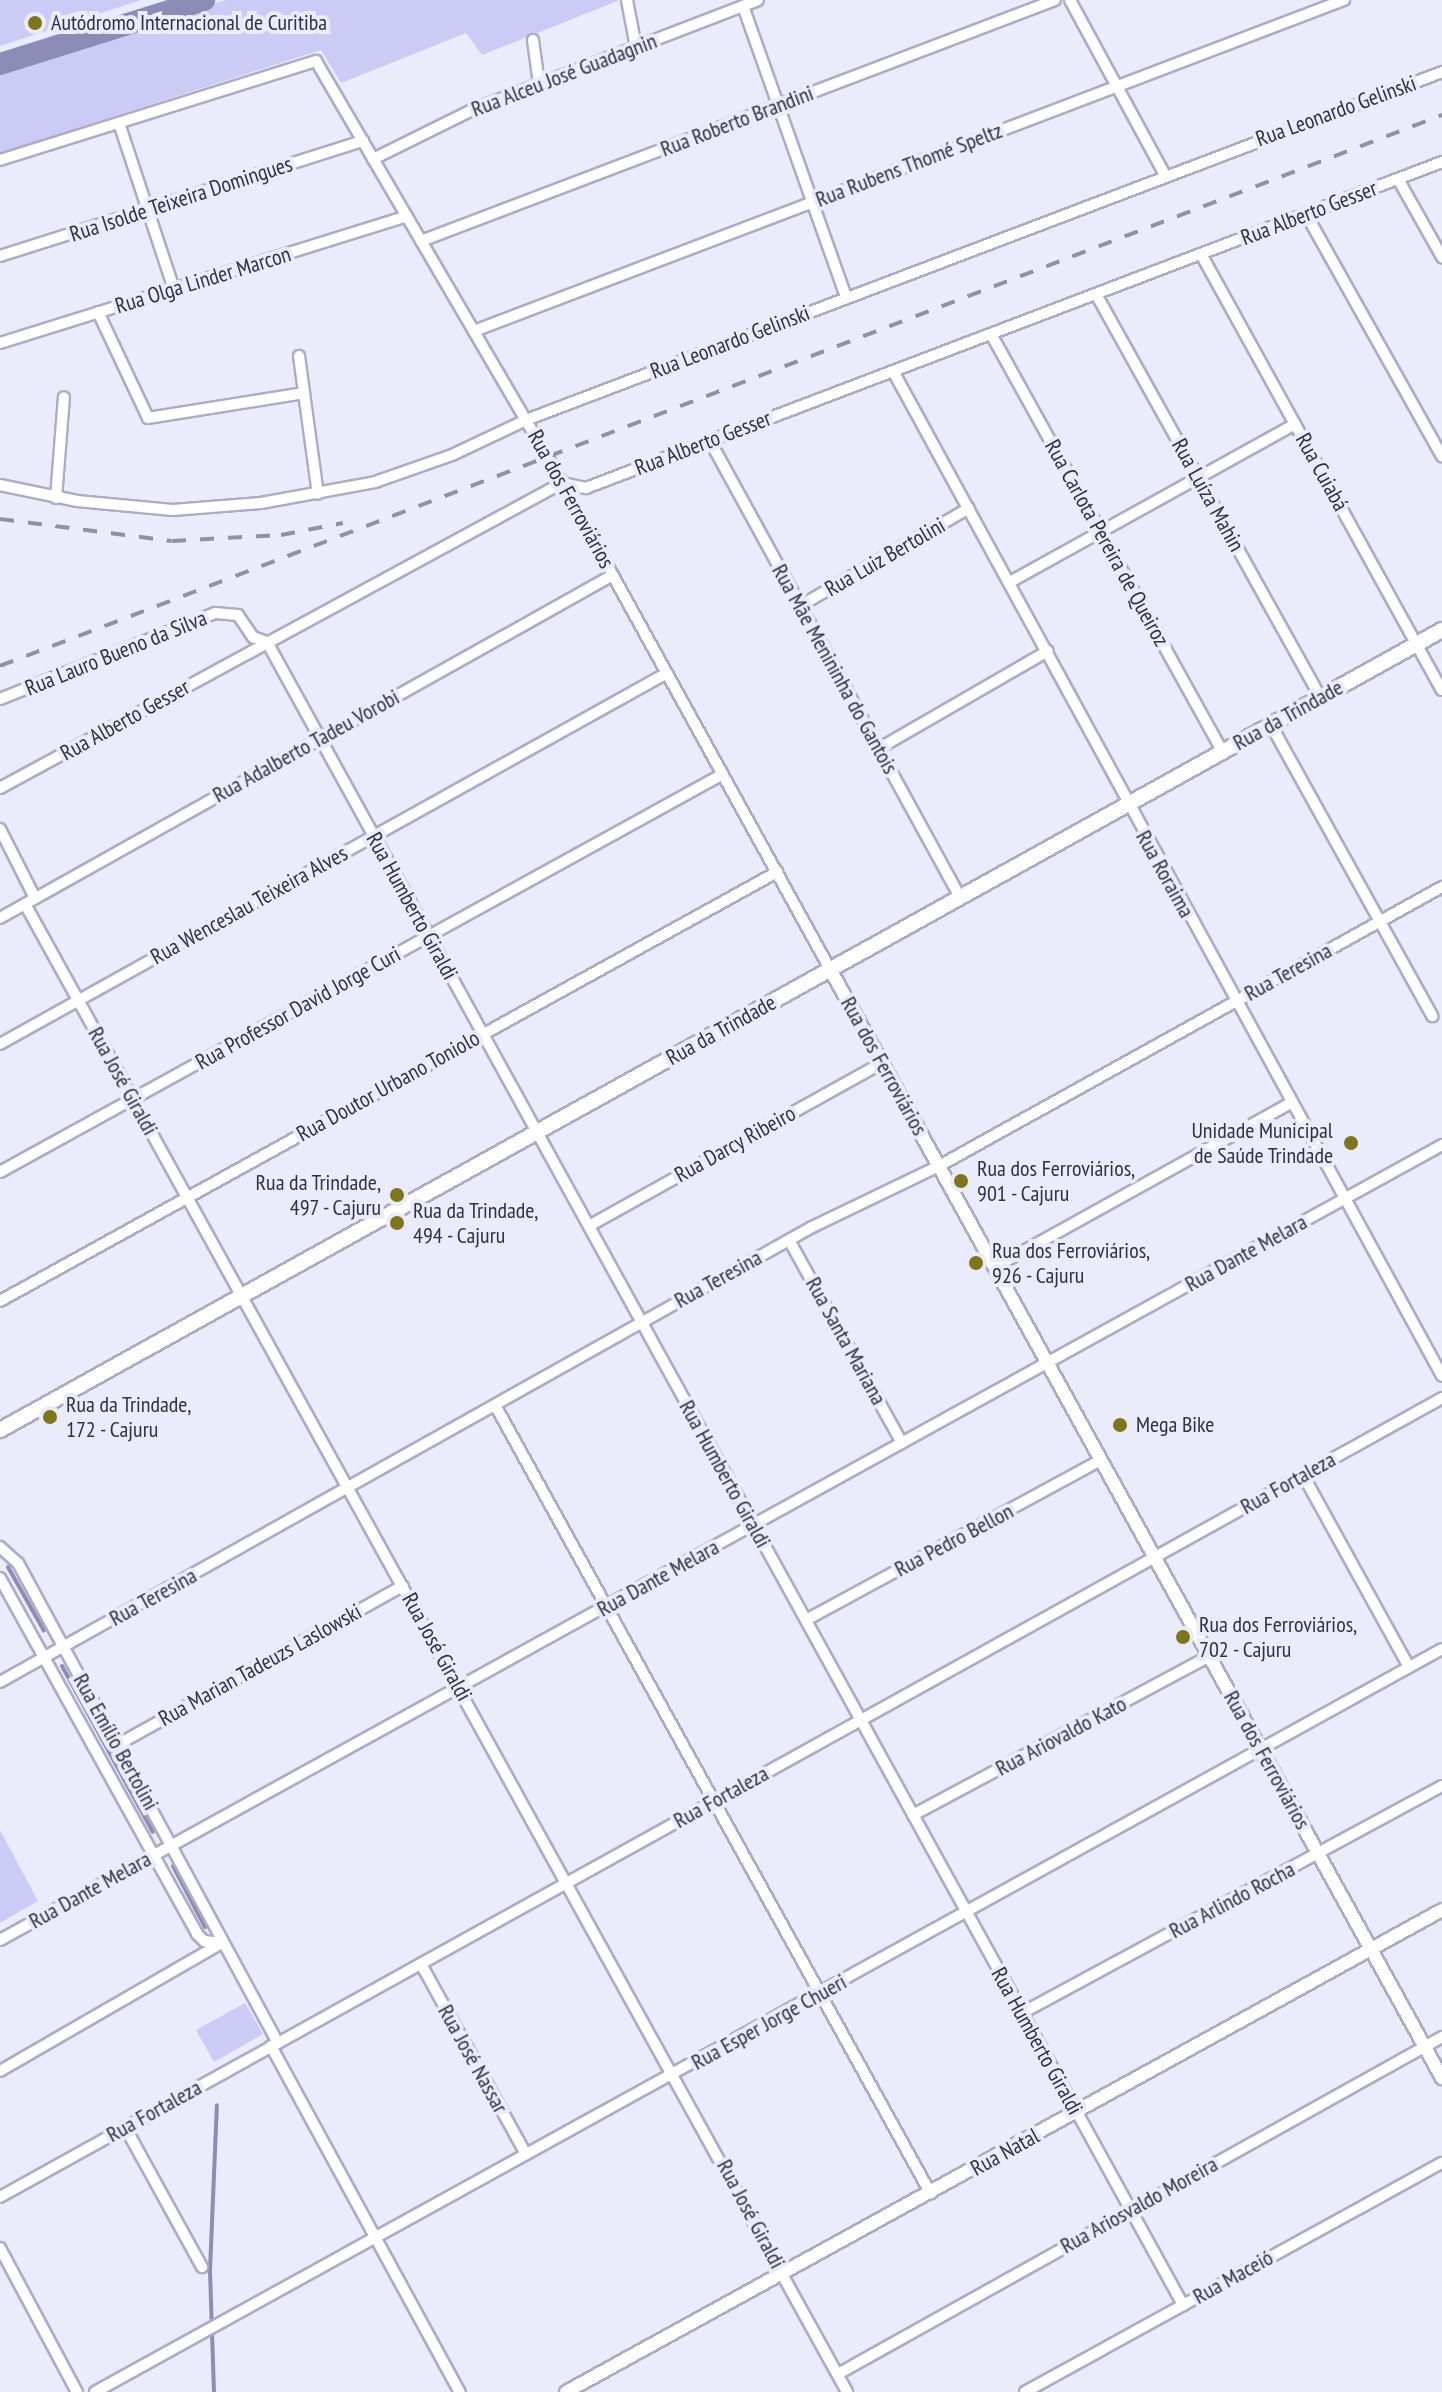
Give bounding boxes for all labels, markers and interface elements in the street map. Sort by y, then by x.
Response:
place label: Autódromo Internacional de Curitiba [51,10,327,36]
marker: Autódromo Internacional de Curitiba [26,14,44,32]
street label: Rua Alceu José Guadagnin [467,27,661,123]
street label: Rua Leonardo Gelinski [1252,70,1420,152]
street label: Rua Roberto Brandini [657,80,817,162]
street label: Rua Rubens Thomé Speltz [812,117,1006,213]
street label: Rua Isolde Teixeira Domingues [66,150,296,248]
street label: Rua Alberto Gesser [1237,175,1381,251]
street label: Rua Olga Linder Marcon [112,241,294,319]
street label: Rua Leonardo Gelinski [647,299,813,385]
street label: Rua Alberto Gesser [631,405,775,481]
street label: Rua dos Ferroviários [522,425,620,573]
street label: Rua Cuiabá [1290,429,1354,515]
street label: Rua Luíza Mahin [1166,434,1250,556]
street label: Rua Carlota Pereira de Queiroz [1039,435,1175,651]
street label: Rua Luiz Bertolini [820,512,950,602]
street label: Rua Mãe Menininha do Gantois [766,560,904,778]
street label: Rua Lauro Bueno da Silva [21,605,211,701]
street label: Rua Alberto Gesser [56,673,194,767]
street label: Rua da Trindade [1228,674,1348,756]
street label: Rua Adalberto Tadeu Vorobi [207,683,405,809]
street label: Rua Roraima [1130,826,1200,922]
street label: Rua Humberto Giraldi [361,828,463,984]
street label: Rua Wenceslau Teixeira Alves [145,840,353,970]
street label: Rua Teresina [1240,937,1336,1007]
street label: Rua Professor David Jorge Curi [191,941,405,1075]
street label: Rua da Trindade [661,989,781,1071]
street label: Rua dos Ferroviários [835,992,933,1140]
street label: Rua José Giraldi [83,1022,163,1140]
street label: Rua Doutor Urbano Toniolo [292,1025,484,1147]
street label: Rua Darcy Ribeiro [670,1100,800,1188]
place label: Unidade Municipal de Saúde Trindade [1191,1117,1333,1168]
marker: Unidade Municipal de Saúde Trindade [1340,1132,1362,1154]
place label: Rua dos Ferroviários, 901 - Cajuru [977,1155,1135,1206]
place label: Rua da Trindade, 497 - Cajuru [255,1169,381,1220]
marker: Rua dos Ferroviários, 901 - Cajuru [952,1172,970,1190]
marker: Rua da Trindade, 497 - Cajuru [388,1186,406,1204]
place label: Rua da Trindade, 494 - Cajuru [413,1197,539,1248]
street label: Rua Dante Melara [1181,1209,1311,1297]
marker: Rua da Trindade, 494 - Cajuru [388,1214,406,1232]
place label: Rua dos Ferroviários, 926 - Cajuru [992,1237,1150,1288]
street label: Rua Teresina [670,1244,766,1314]
marker: Rua dos Ferroviários, 926 - Cajuru [967,1254,985,1272]
street label: Rua Santa Mariana [800,1273,892,1409]
place label: Rua da Trindade, 172 - Cajuru [66,1391,192,1442]
street label: Rua Humberto Giraldi [674,1396,776,1552]
marker: Rua da Trindade, 172 - Cajuru [41,1408,59,1426]
place label: Mega Bike [1136,1412,1214,1438]
marker: Mega Bike [1111,1416,1129,1434]
street label: Rua Fortaleza [1236,1446,1340,1520]
street label: Rua Pedro Bellon [890,1498,1018,1582]
street label: Rua Dante Melara [593,1534,723,1622]
street label: Rua Teresina [105,1562,201,1632]
street label: Rua José Giraldi [397,1588,477,1706]
street label: Rua Marian Tadeuzs Laslowski [154,1598,366,1732]
place label: Rua dos Ferroviários, 702 - Cajuru [1199,1611,1357,1662]
marker: Rua dos Ferroviários, 702 - Cajuru [1174,1628,1192,1646]
street label: Rua Emílio Bertolini [68,1669,164,1815]
street label: Rua dos Ferroviários [1218,1686,1316,1834]
street label: Rua Ariovaldo Kato [991,1690,1131,1782]
street label: Rua Fortaleza [669,1760,773,1834]
street label: Rua Dante Melara [25,1846,155,1934]
street label: Rua Arlindo Rocha [1165,1856,1299,1944]
street label: Rua Humberto Giraldi [986,1963,1088,2119]
street label: Rua Esper Jorge Chueri [687,1969,851,2075]
street label: Rua José Nassar [432,2000,514,2118]
street label: Rua Fortaleza [102,2074,206,2148]
street label: Rua Natal [966,2122,1044,2182]
street label: Rua Ariosvaldo Moreira [1056,2151,1222,2259]
street label: Rua José Giraldi [711,2155,791,2273]
street label: Rua Maceió [1188,2244,1278,2310]

